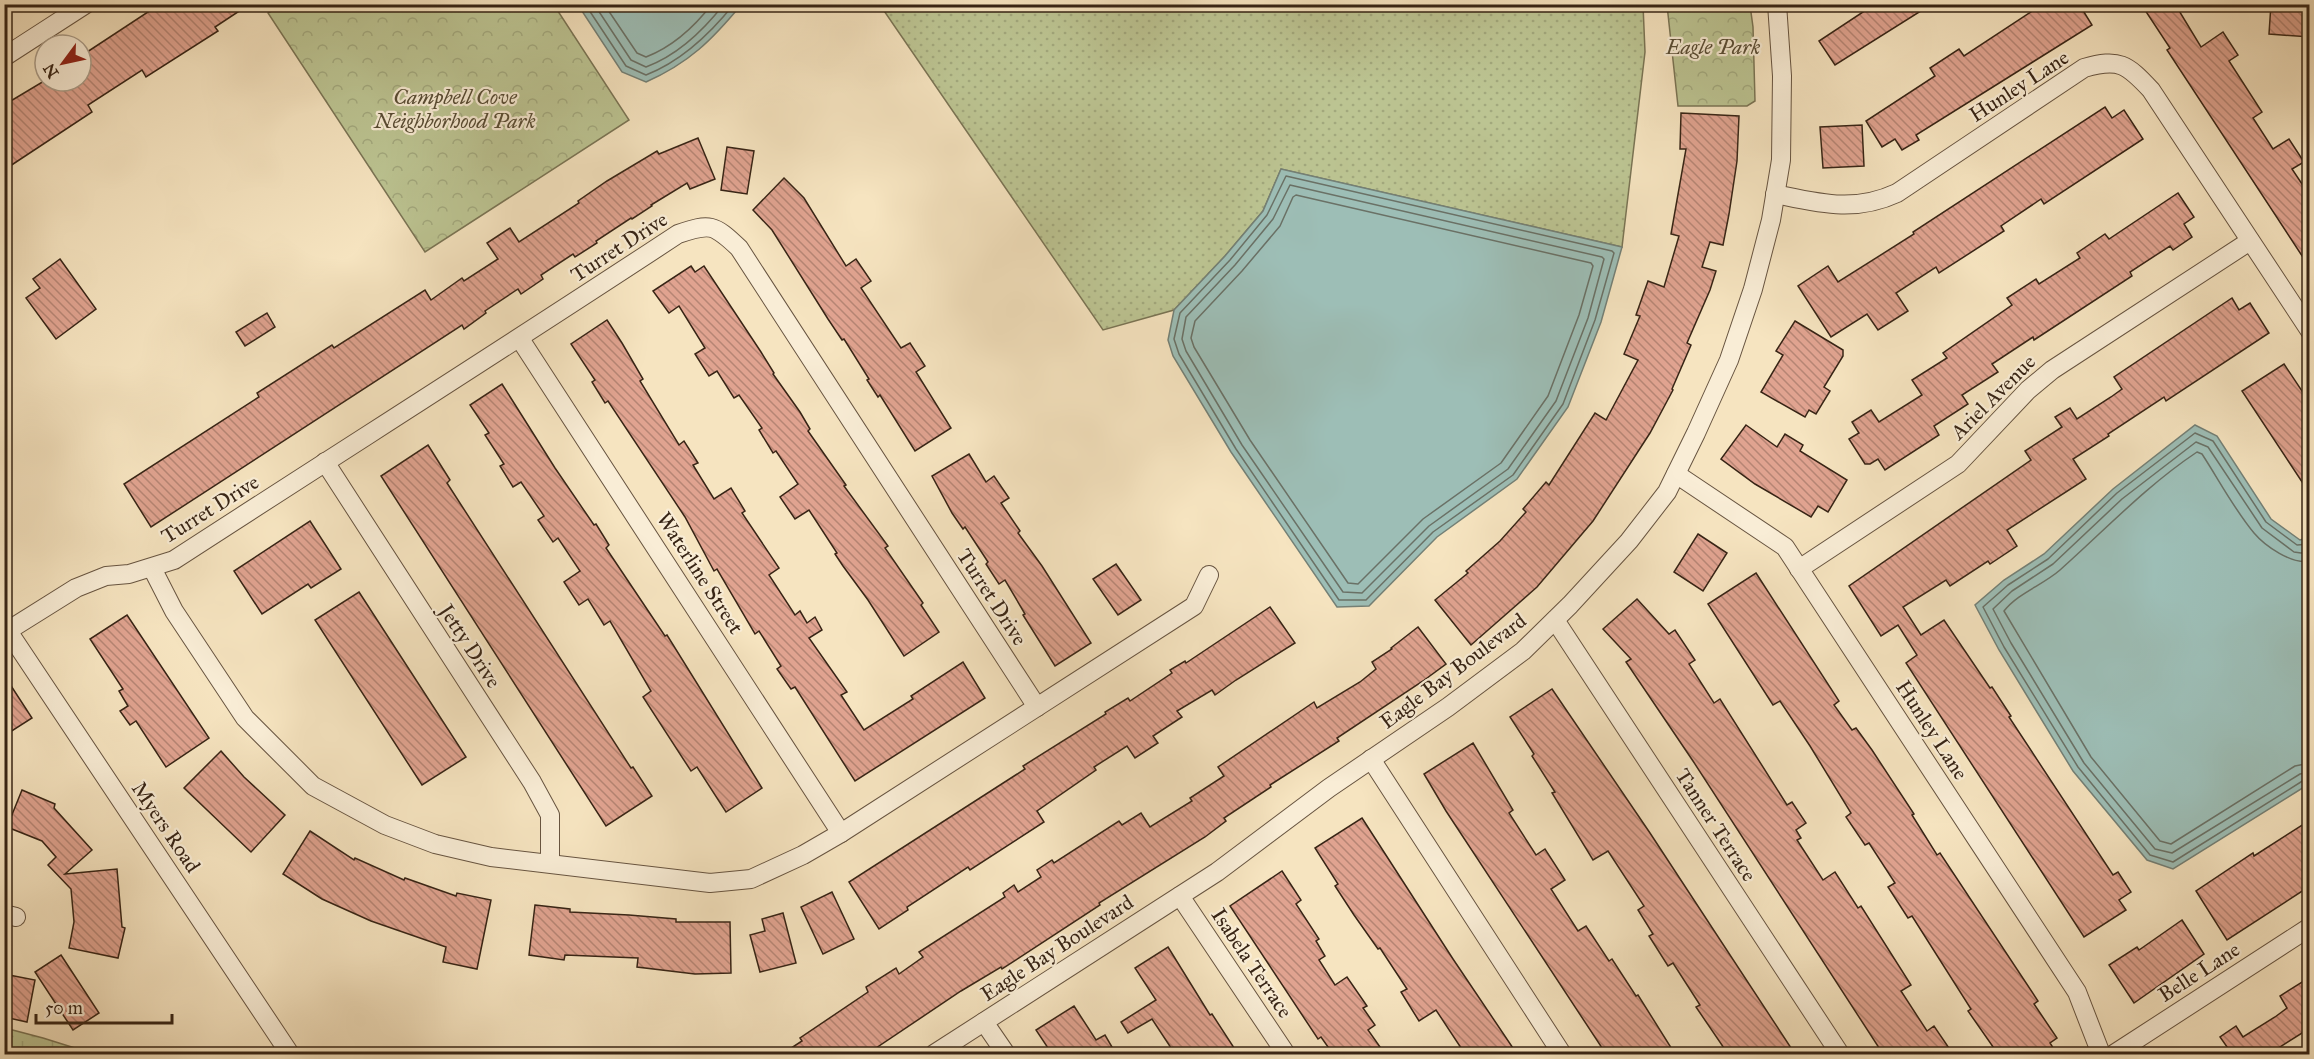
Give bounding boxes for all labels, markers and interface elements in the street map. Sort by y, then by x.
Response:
north arrow [33,33,93,93]
park label: Eagle Park [1665,34,1761,60]
street label: Hunley Lane [1964,44,2074,128]
text: N [39,60,63,82]
park label: Campbell Cove Neighborhood Park [373,84,536,134]
street label: Turret Drive [566,206,672,288]
street label: Ariel Avenue [1944,349,2041,446]
street label: Turret Drive [156,469,264,549]
street label: Waterline Street [651,507,749,639]
street label: Turret Drive [951,544,1033,650]
street label: Jetty Drive [432,598,507,693]
street label: Eagle Bay Boulevard [1375,607,1532,735]
street label: Hunley Lane [1890,675,1974,785]
street label: Tanner Terrace [1670,764,1762,887]
street label: Myers Road [126,776,206,878]
street label: Eagle Bay Boulevard [976,889,1139,1007]
street label: Isabela Terrace [1206,903,1298,1023]
street label: Belle Lane [2153,936,2245,1008]
scale bar [36,987,172,1025]
text: 50 m [45,997,83,1019]

